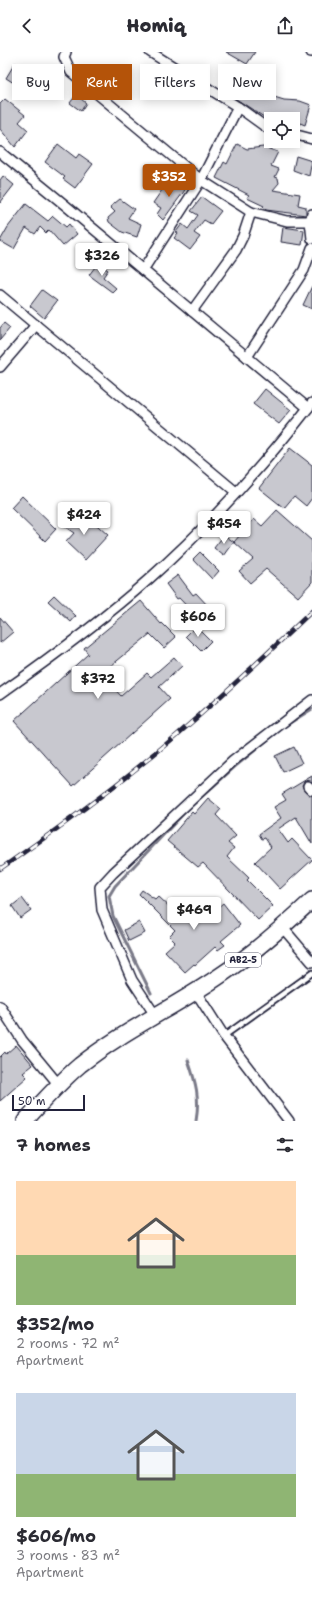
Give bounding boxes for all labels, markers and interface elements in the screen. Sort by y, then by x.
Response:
text: Homiq [127,14,185,38]
icon: back [16,15,38,37]
icon: share [274,15,296,37]
chip: Buy [12,64,64,100]
chip: Rent [72,64,132,100]
chip: Filters [140,64,210,100]
chip: New [218,64,276,100]
map controls [264,112,300,148]
button: locate [264,112,300,148]
pin: $352 [145,164,193,198]
text: $352 [152,168,186,185]
pin: $326 [78,243,126,277]
text: $326 [84,247,120,264]
pin: $424 [60,502,108,536]
text: $424 [67,506,101,523]
pin: $454 [200,511,248,545]
text: $454 [207,515,241,532]
pin: $606 [174,604,222,638]
text: $606 [180,608,216,625]
pin: $372 [74,666,122,700]
text: $372 [81,670,115,687]
pin: $469 [170,897,218,931]
text: $469 [176,901,212,918]
road number: AB2-5 [225,953,261,967]
scale bar [12,1093,85,1112]
text: 50 m [18,1094,46,1109]
text: 7 homes [16,1134,91,1156]
icon: filters [274,1134,296,1156]
icon: home [120,1207,192,1279]
text: $352/mo [16,1313,94,1335]
text: 2 rooms · 72 m² [16,1335,120,1352]
text: Apartment [16,1352,84,1369]
icon: home [120,1419,192,1491]
text: $606/mo [16,1525,96,1547]
text: 3 rooms · 83 m² [16,1547,120,1564]
text: Apartment [16,1564,84,1581]

